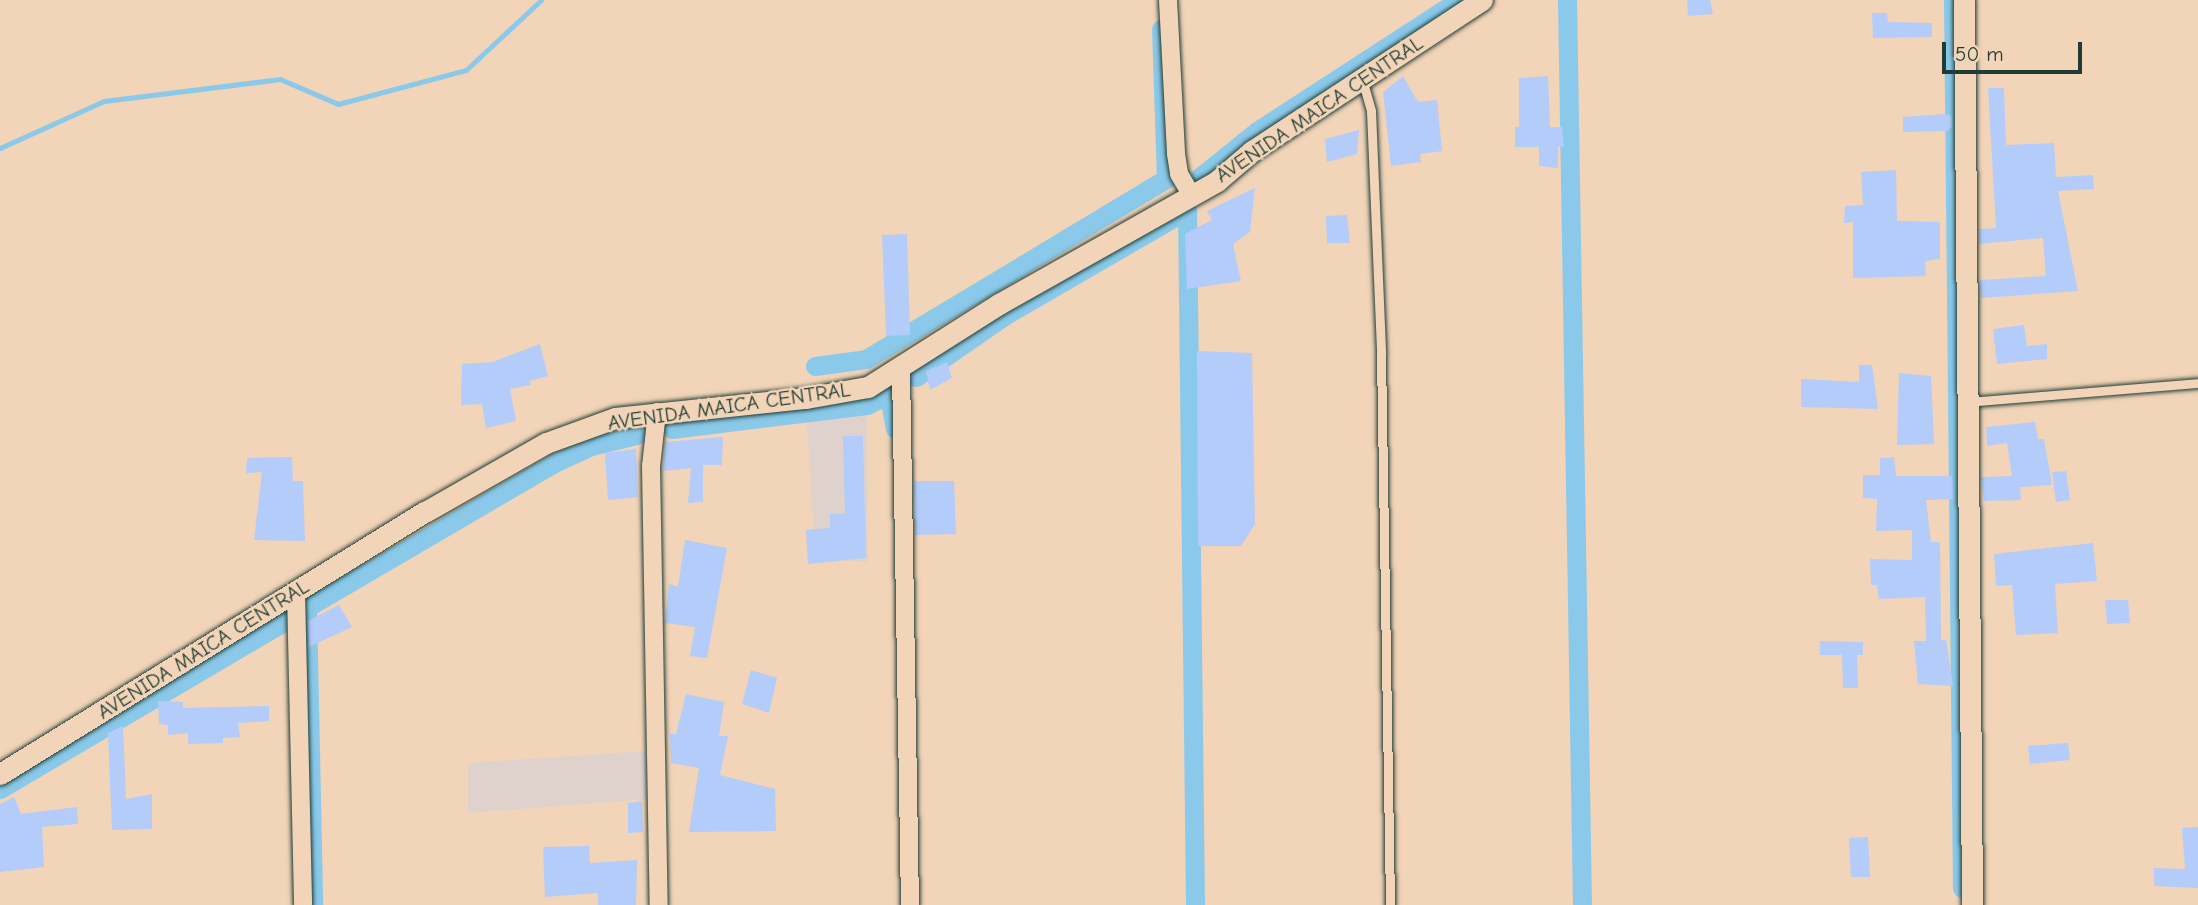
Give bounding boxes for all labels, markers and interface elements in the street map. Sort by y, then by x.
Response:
scale bar [1946,28,2086,72]
street label: AVENIDA MAICA CENTRAL [1210,30,1428,188]
text: 50 m [1955,42,2004,66]
street label: AVENIDA MAICA CENTRAL [606,376,852,436]
street label: AVENIDA MAICA CENTRAL [93,573,313,725]

